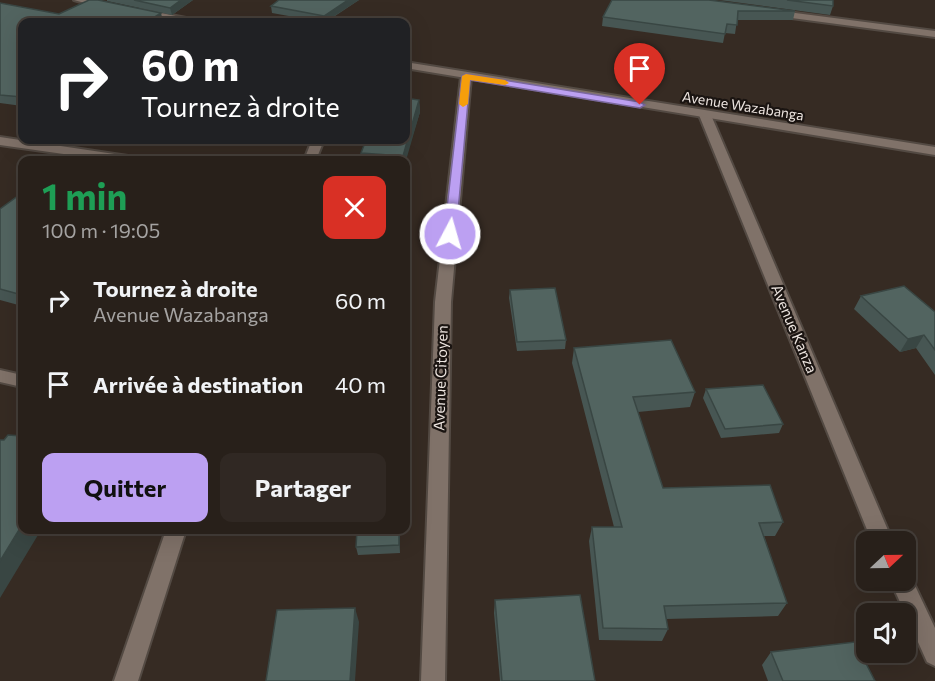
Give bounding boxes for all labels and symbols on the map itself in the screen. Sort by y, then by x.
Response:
pin [614,43,665,105]
street label: Avenue Wazabanga [681,87,805,124]
position arrow [418,202,482,266]
street label: Avenue Kanza [768,282,822,376]
street label: Avenue Citoyen [429,325,451,431]
north arrow [856,531,916,591]

